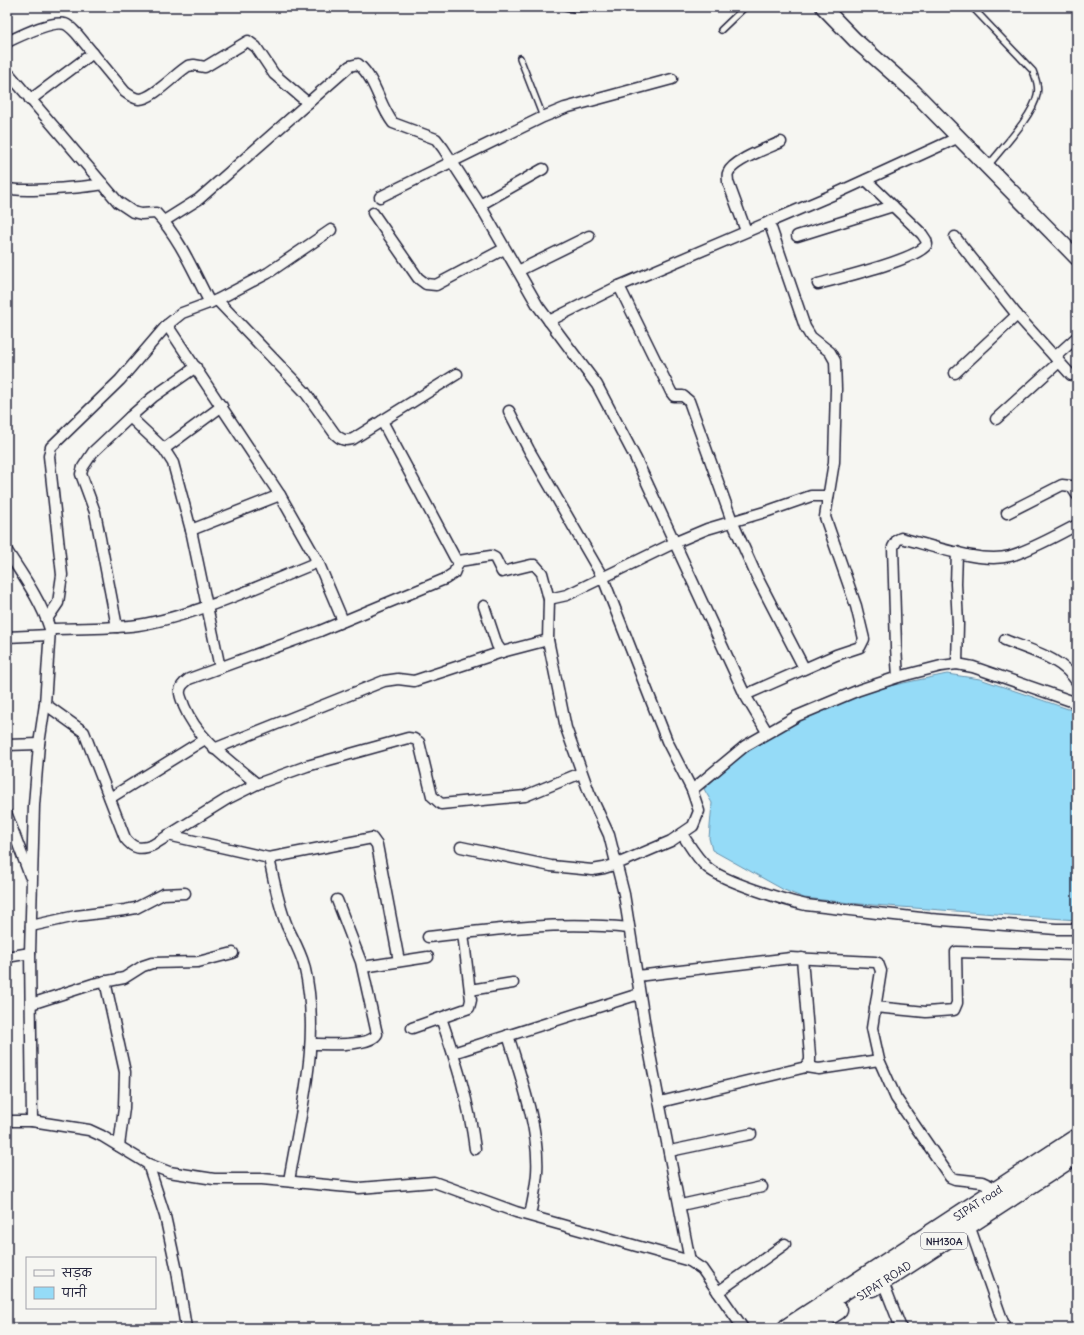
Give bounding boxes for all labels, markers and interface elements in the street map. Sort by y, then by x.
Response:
street label: SIPAT road [951,1182,1005,1224]
road number: NH130A [921,1233,967,1249]
legend [26,1257,156,1309]
street label: SIPAT ROAD [854,1258,914,1304]
text: सड़क [61,1265,93,1281]
text: पानी [61,1284,87,1300]

